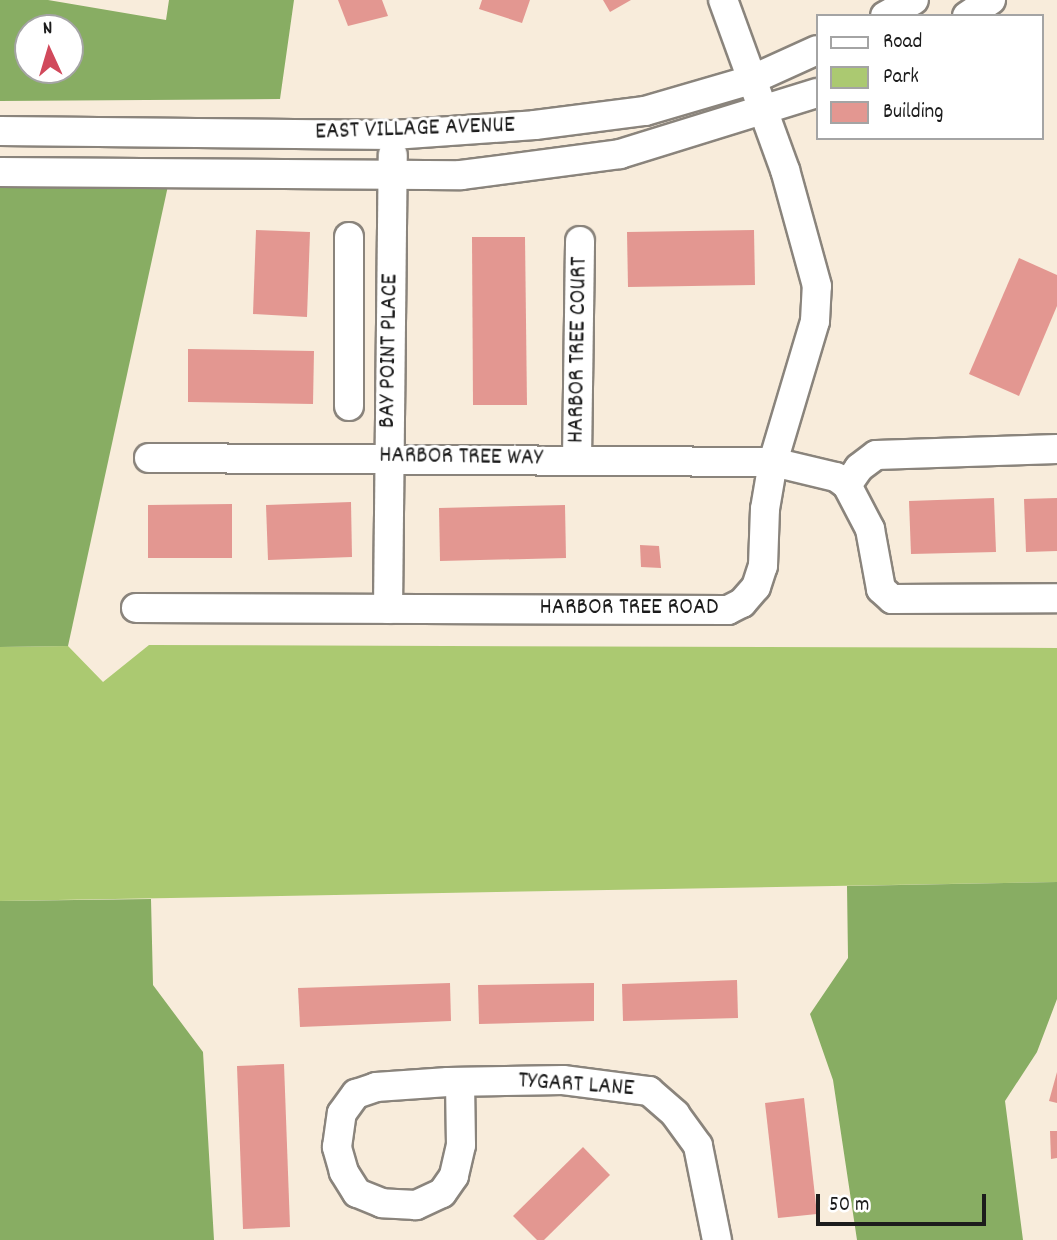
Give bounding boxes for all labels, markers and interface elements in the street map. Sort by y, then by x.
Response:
north arrow [14,14,84,84]
legend [816,14,1043,140]
text: N [42,16,53,43]
text: Road [883,28,922,58]
text: Park [883,63,919,93]
text: Building [883,98,943,128]
street label: EAST VILLAGE AVENUE [315,112,515,148]
street label: HARBOR TREE COURT [563,257,595,443]
street label: BAY POINT PLACE [374,274,406,428]
street label: HARBOR TREE WAY [379,442,543,474]
street label: HARBOR TREE ROAD [540,595,718,623]
street label: TYGART LANE [517,1068,635,1104]
scale bar [819,1180,989,1224]
text: 50 m [829,1191,869,1221]

